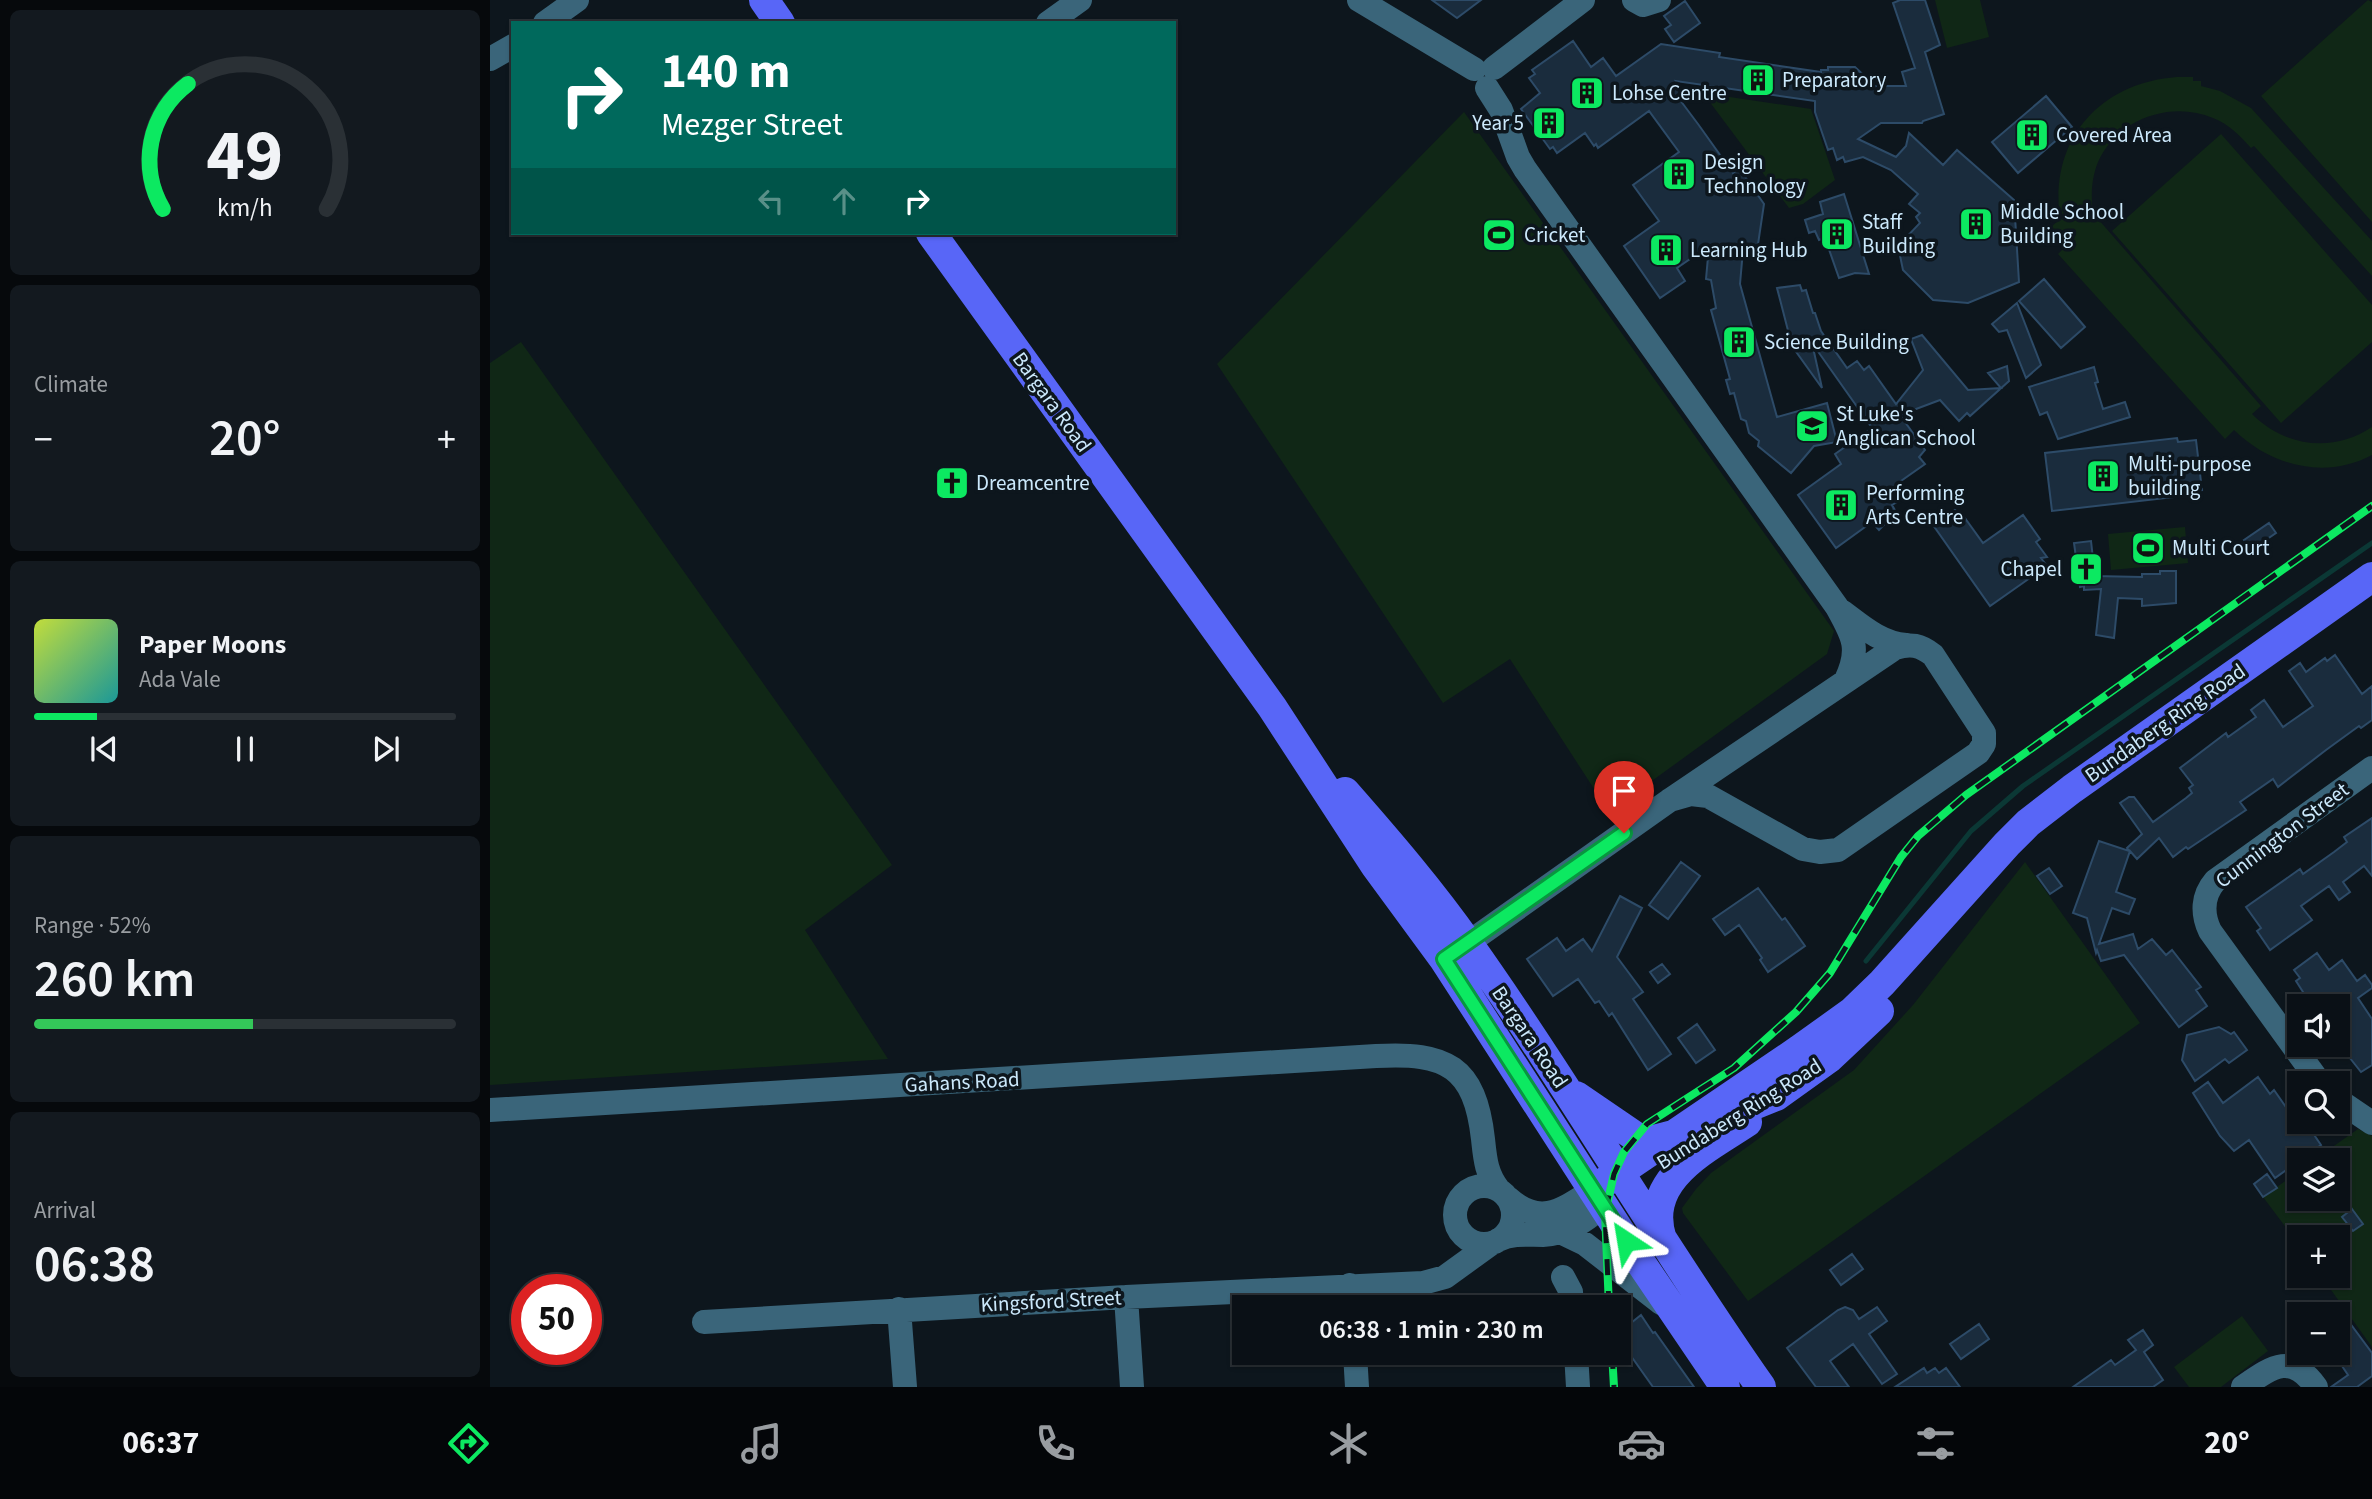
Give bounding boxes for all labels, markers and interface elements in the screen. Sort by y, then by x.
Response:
text: 140 m [661,37,790,107]
icon: right [546,49,637,140]
building icon: Preparatory [1739,61,1777,99]
place label: Preparatory [1782,65,1886,95]
building icon: Lohse Centre [1568,74,1606,112]
place label: Lohse Centre [1612,78,1727,108]
text: Mezger Street [661,102,843,148]
text: 49 [207,104,283,208]
building icon: Year 5 [1530,104,1568,142]
place label: Year 5 [1471,108,1524,138]
building icon: Covered Area [2013,116,2051,154]
place label: Covered Area [2056,120,2172,150]
place label: Design Technology [1704,147,1806,201]
building icon: Design Technology [1660,155,1698,193]
icon: left [752,182,790,220]
icon: ahead [825,182,863,220]
icon: right [898,182,936,220]
text: km/h [217,190,273,226]
place label: Middle School Building [2000,197,2124,251]
building icon: Middle School Building [1957,205,1995,243]
place label: Staff Building [1862,207,1936,261]
building icon: Staff Building [1818,215,1856,253]
sports icon: Cricket [1480,216,1518,254]
place label: Cricket [1524,220,1585,250]
building icon: Learning Hub [1647,231,1685,269]
place label: Learning Hub [1690,235,1808,265]
building icon: Science Building [1720,323,1758,361]
place label: Science Building [1764,327,1909,357]
street label: Bargara Road [1005,346,1099,458]
text: Climate [34,368,108,401]
place label: St Luke's Anglican School [1836,399,1976,453]
text: 20° [209,402,281,476]
school or university icon: St Luke's Anglican School [1793,407,1831,445]
text: − [34,413,53,467]
text: + [437,413,456,467]
place label: Multi-purpose building [2128,449,2251,503]
building icon: Multi-purpose building [2084,457,2122,495]
church icon: Dreamcentre [933,464,971,502]
place label: Dreamcentre [976,468,1090,498]
place label: Performing Arts Centre [1866,478,1965,532]
building icon: Performing Arts Centre [1822,486,1860,524]
sports icon: Multi Court [2129,529,2167,567]
place label: Multi Court [2172,533,2270,563]
church icon: Chapel [2067,550,2105,588]
place label: Chapel [2001,554,2062,584]
text: Paper Moons [139,626,286,663]
street label: Bundaberg Ring Road [2079,656,2251,790]
text: Ada Vale [139,663,221,696]
icon: previous [85,730,123,768]
icon: pause [226,730,264,768]
icon: next [367,730,405,768]
pin [1594,761,1654,833]
icon: arrive [1605,772,1643,810]
street label: Cunnington Street [2209,775,2355,895]
text: Range · 52% [34,909,151,942]
text: 260 km [34,943,195,1017]
street label: Bargara Road [1485,980,1575,1094]
map controls [2287,994,2350,1365]
button: sound [2287,994,2350,1057]
street label: Bundaberg Ring Road [1651,1051,1827,1177]
street label: Gahans Road [904,1064,1020,1100]
button: search [2287,1071,2350,1134]
button: layers [2287,1148,2350,1211]
text: Arrival [34,1194,96,1227]
position arrow [1589,1204,1663,1278]
button: + [2287,1225,2350,1288]
text: 06:38 [34,1228,155,1302]
speed limit sign: 50 [511,1274,602,1365]
street label: Kingsford Street [980,1282,1122,1320]
button: − [2287,1302,2350,1365]
text: 06:38 · 1 min · 230 m [1319,1311,1544,1348]
icon: directions [444,1419,493,1468]
icon: music [737,1419,786,1468]
icon: phone [1031,1419,1080,1468]
icon: climate [1324,1419,1373,1468]
icon: car [1617,1419,1666,1468]
icon: filters [1911,1419,1960,1468]
text: 06:37 [122,1420,199,1466]
text: 20° [2204,1420,2250,1466]

